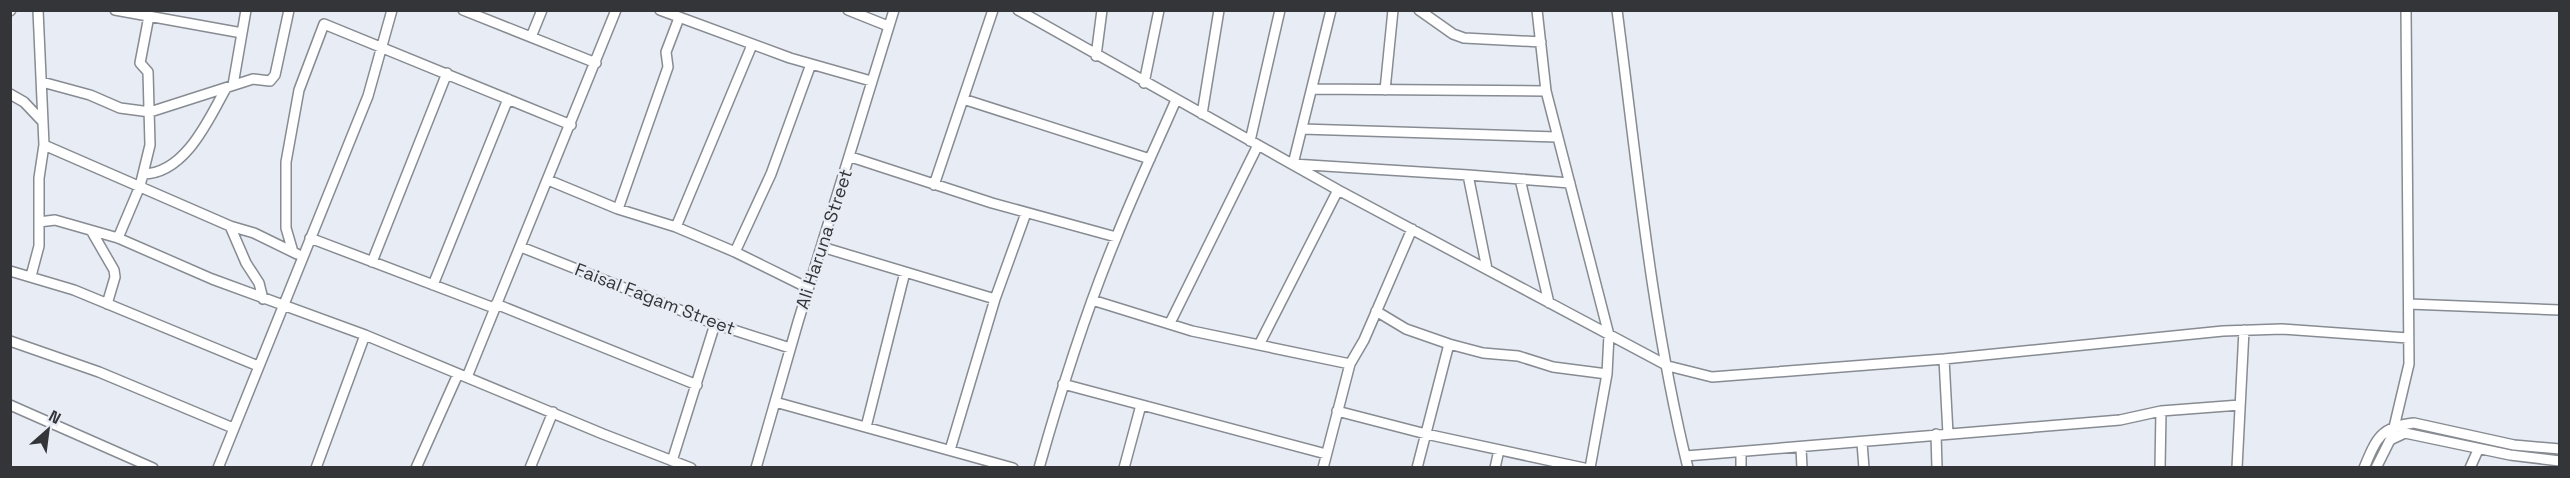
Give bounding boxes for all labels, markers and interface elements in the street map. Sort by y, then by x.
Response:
street label: Ali Haruna Street [790,166,857,312]
street label: Faisal Fagam Street [572,257,739,340]
north arrow [18,400,78,460]
text: N [45,405,64,429]

